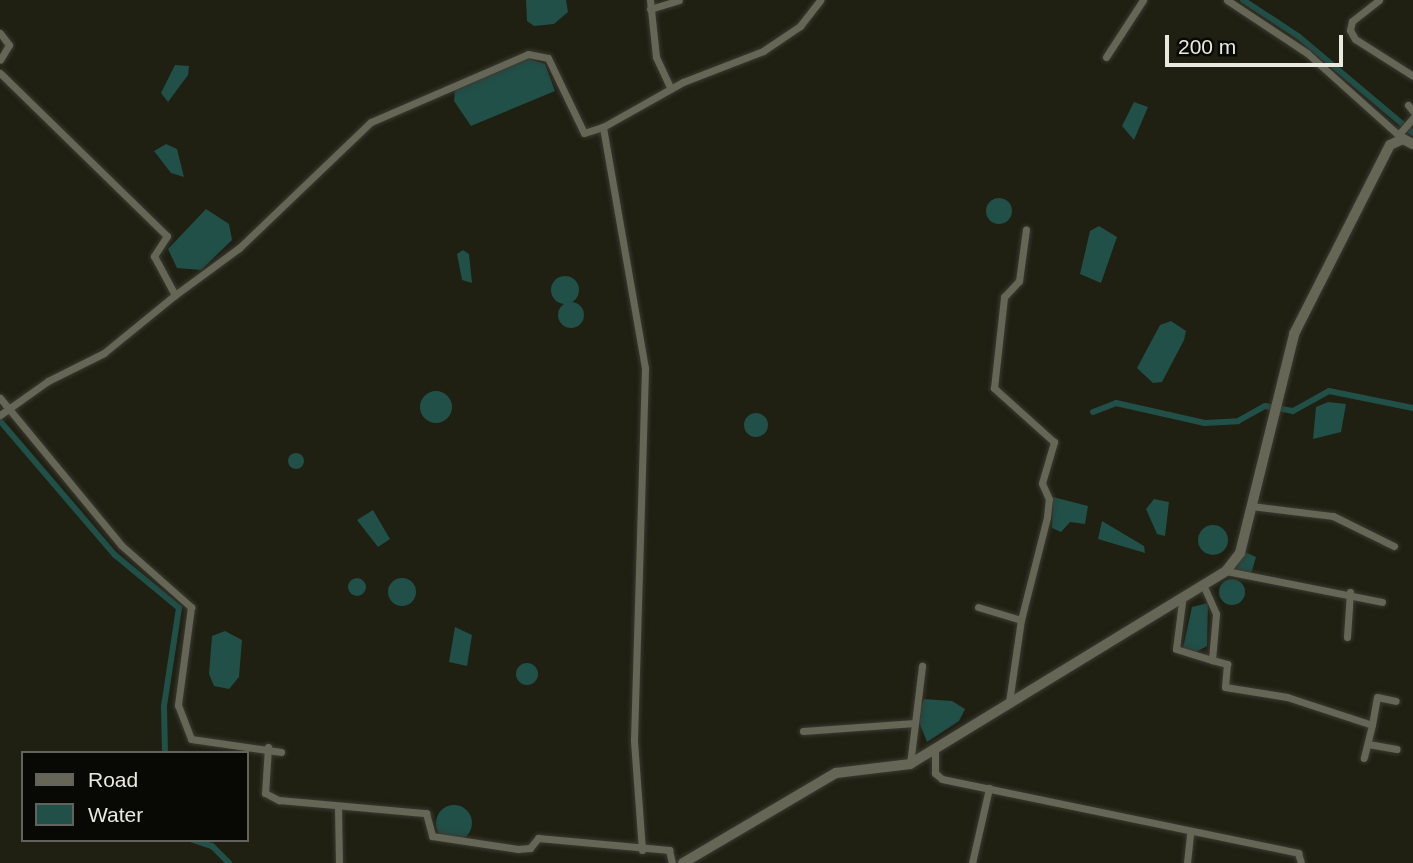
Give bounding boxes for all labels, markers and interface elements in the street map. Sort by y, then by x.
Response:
scale bar [1168,21,1346,65]
text: 200 m [1178,35,1236,58]
legend [21,751,248,842]
text: Road [88,768,138,791]
text: Water [88,803,143,826]

